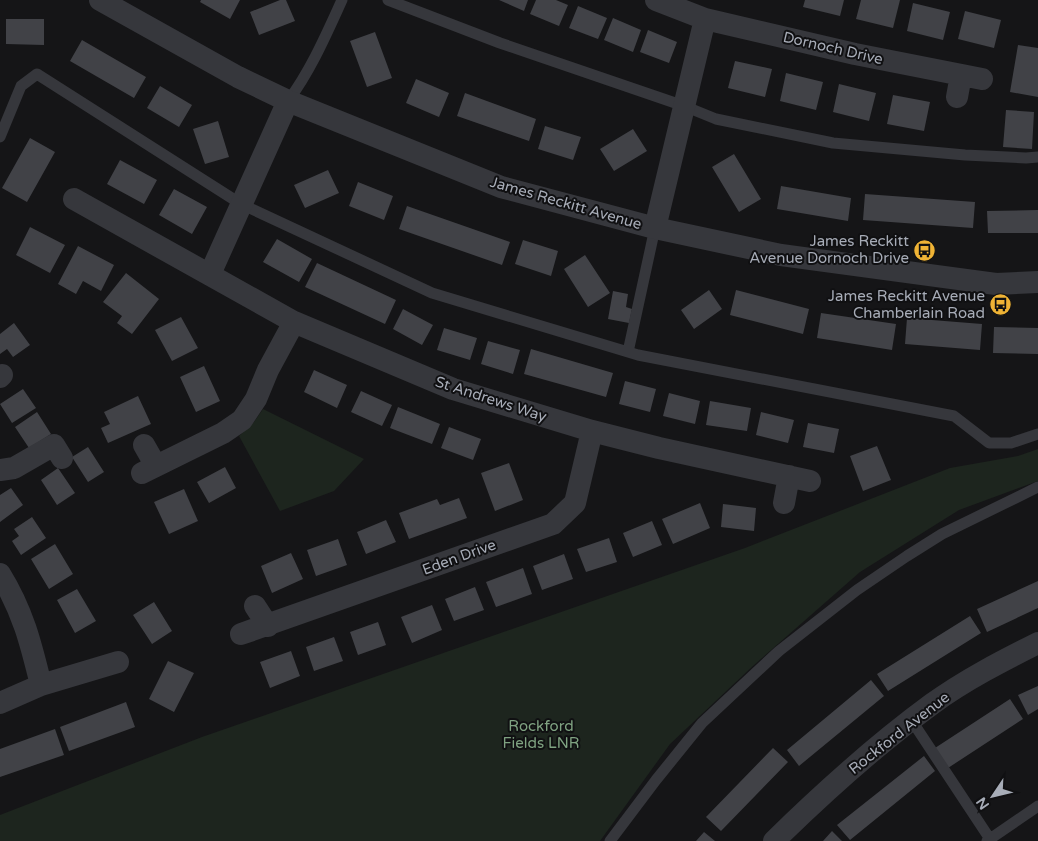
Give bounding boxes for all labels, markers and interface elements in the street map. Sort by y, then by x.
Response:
street label: Dornoch Drive [781,28,885,68]
street label: James Reckitt Avenue [488,173,644,233]
place label: James Reckitt Avenue Dornoch Drive [749,232,909,267]
bus stop icon: James Reckitt Avenue Dornoch Drive [913,238,937,262]
place label: James Reckitt Avenue Chamberlain Road [828,287,985,322]
bus stop icon: James Reckitt Avenue Chamberlain Road [989,293,1013,317]
street label: St Andrews Way [433,373,549,425]
street label: Eden Drive [420,535,498,579]
street label: Rockford Avenue [845,688,953,778]
park label: Rockford Fields LNR [503,717,579,752]
north arrow [968,771,1018,821]
text: N [973,794,993,813]

